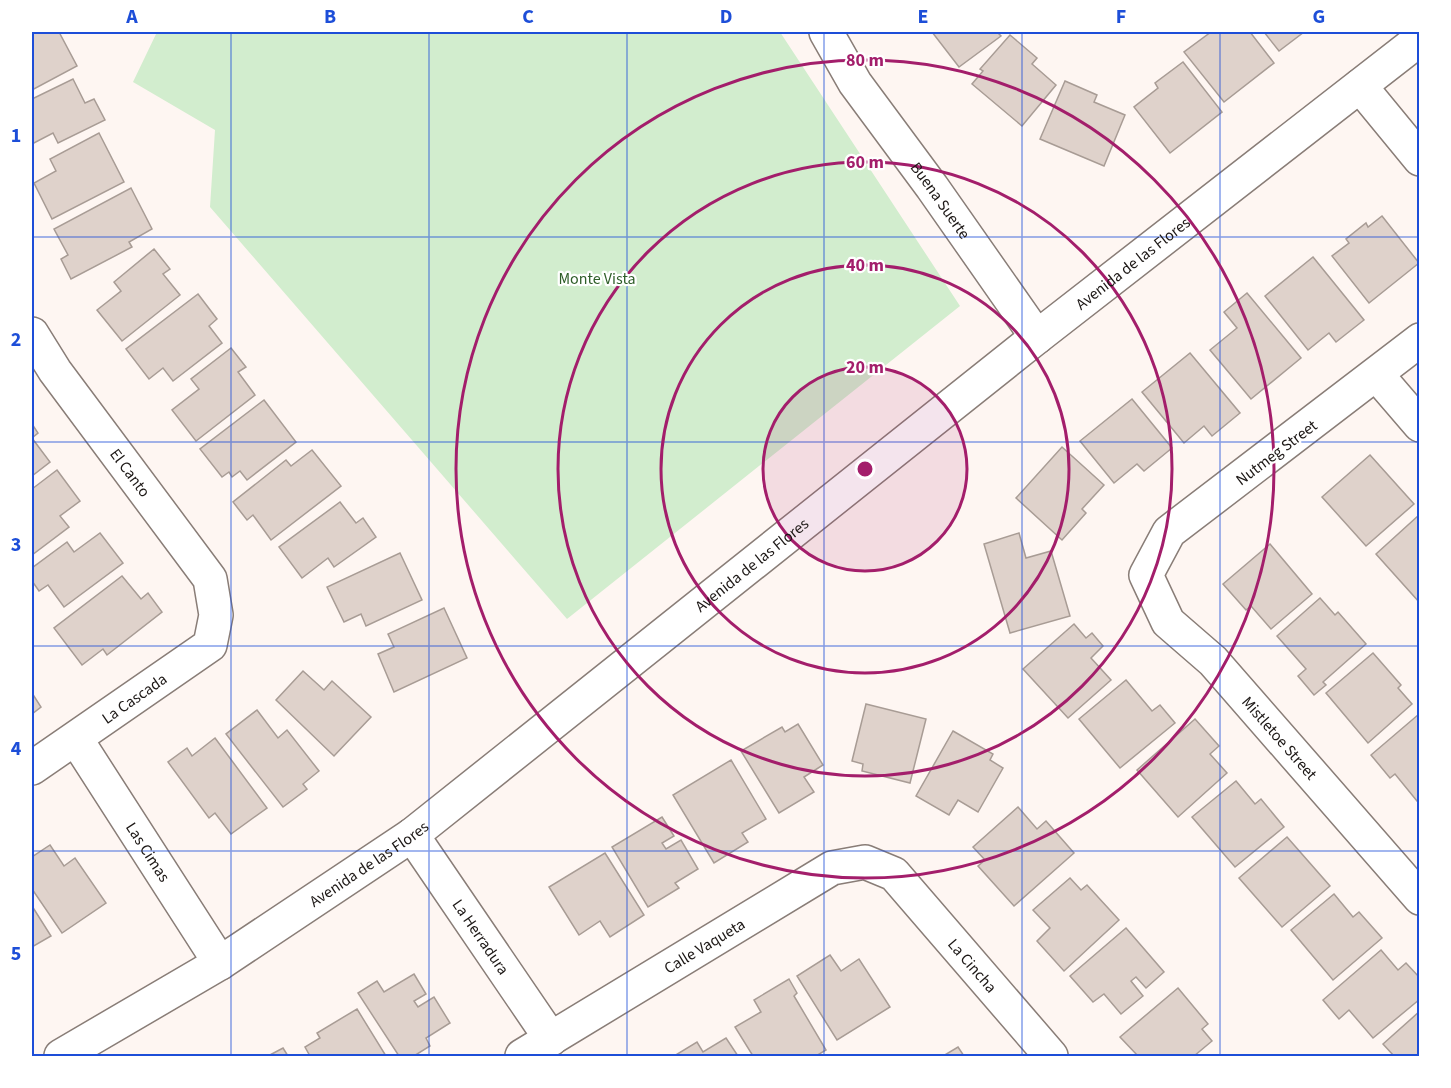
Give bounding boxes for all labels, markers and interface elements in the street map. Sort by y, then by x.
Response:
text: A [125,3,138,31]
text: B [324,3,336,31]
text: C [522,3,534,31]
text: D [720,3,732,31]
text: E [918,3,928,31]
text: F [1116,3,1126,31]
text: G [1313,3,1325,31]
text: 80 m [846,48,884,73]
text: 1 [11,122,21,150]
text: 60 m [846,150,884,175]
street label: Buena Suerte [905,158,975,244]
street label: Avenida de las Flores [1071,212,1195,315]
text: 40 m [846,253,884,278]
park label: Monte Vista [558,268,636,290]
text: 2 [11,326,21,354]
text: 20 m [846,355,884,380]
street label: Nutmeg Street [1231,415,1322,491]
street label: El Canto [104,444,155,502]
centre of rings [855,459,875,479]
street label: Avenida de las Flores [691,513,814,617]
text: 3 [11,531,21,559]
street label: La Cascada [98,668,172,729]
street label: Mistletoe Street [1237,692,1322,785]
text: 4 [11,735,22,763]
street label: Avenida de las Flores [305,816,434,913]
street label: Las Cimas [120,818,175,887]
street label: La Herradura [447,895,514,979]
street label: Calle Vaqueta [660,913,749,979]
street label: La Cincha [942,934,1002,998]
text: 5 [11,940,21,968]

